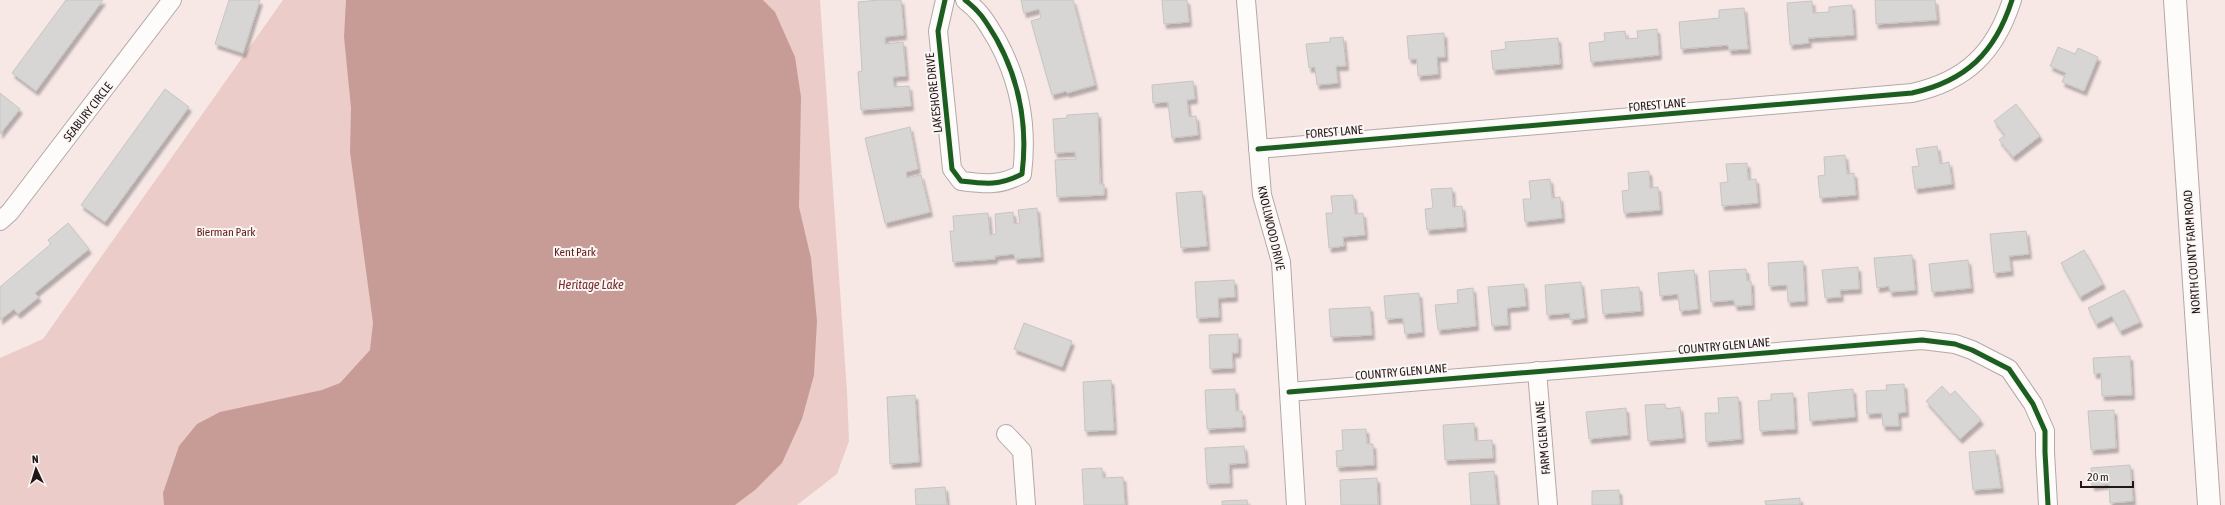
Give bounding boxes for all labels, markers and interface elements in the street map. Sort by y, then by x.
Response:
street label: LAKESHORE DRIVE [923,52,945,134]
street label: SEABURY CIRCLE [61,80,115,144]
street label: FOREST LANE [1628,96,1686,114]
street label: FOREST LANE [1305,123,1363,141]
street label: KNOLLWOOD DRIVE [1254,184,1288,272]
street label: NORTH COUNTY FARM ROAD [2181,189,2203,314]
park label: Bierman Park [196,225,256,239]
park label: Kent Park [554,245,597,259]
water label: Heritage Lake [558,277,624,292]
street label: COUNTRY GLEN LANE [1678,335,1770,357]
street label: COUNTRY GLEN LANE [1355,361,1447,383]
street label: FARM GLEN LANE [1533,401,1553,475]
north arrow [16,449,56,489]
text: N [32,453,39,465]
scale bar [2081,463,2133,489]
text: 20 m [2087,470,2109,484]

